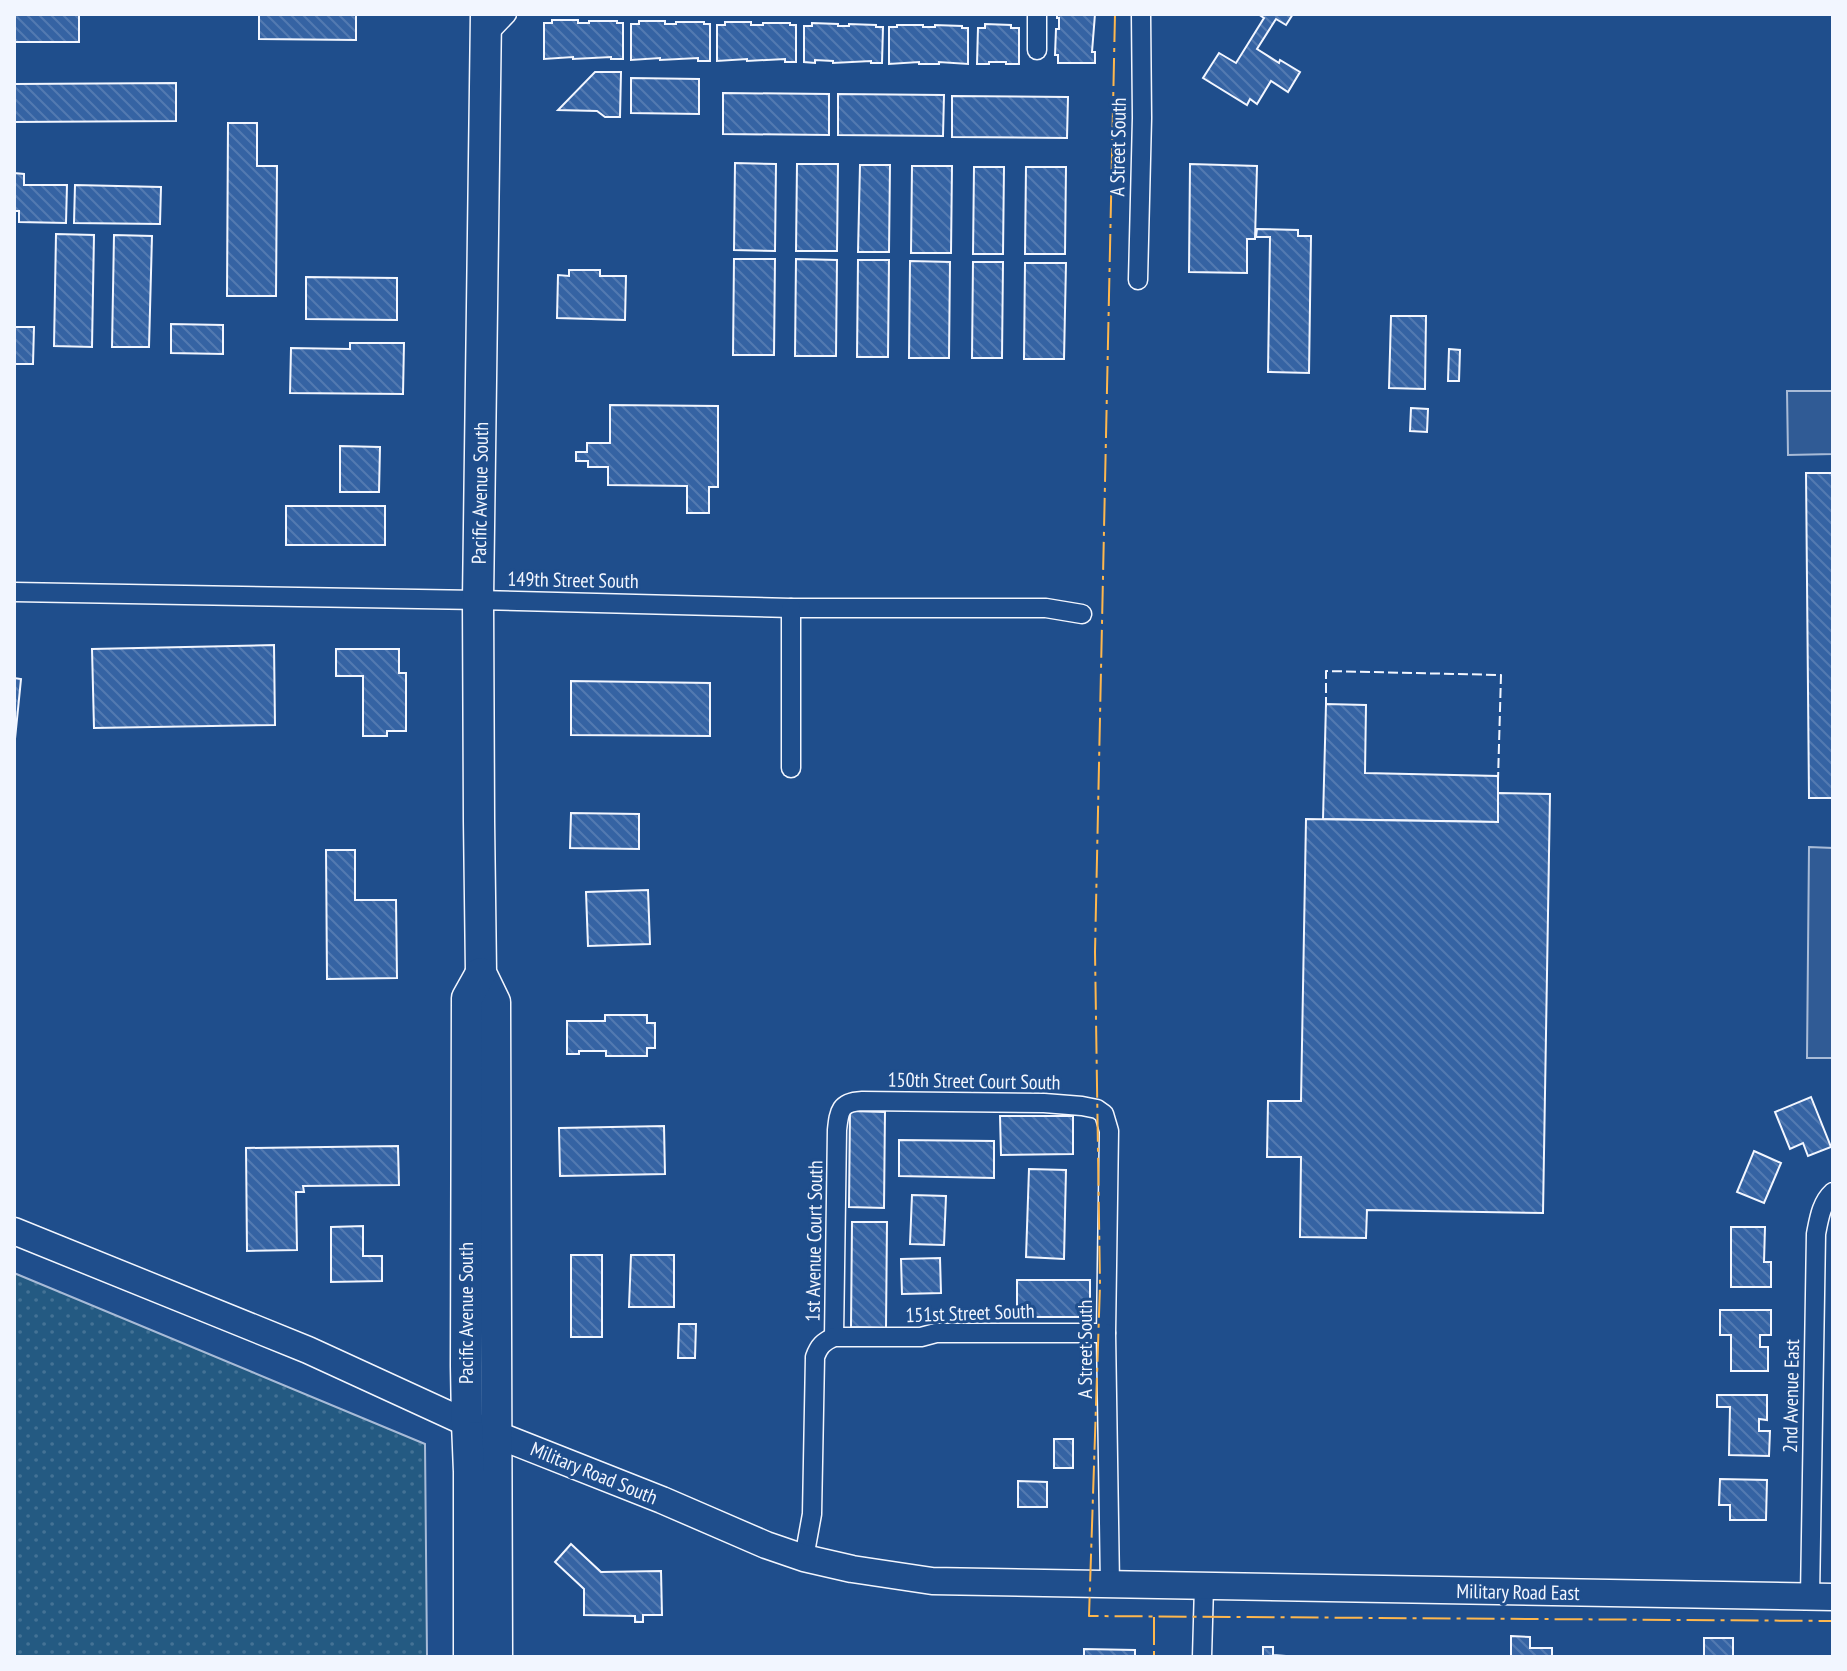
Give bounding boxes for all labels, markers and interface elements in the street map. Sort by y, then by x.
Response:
street label: A Street South [1104,97,1132,197]
street label: Pacific Avenue South [466,422,494,564]
street label: 149th Street South [507,566,639,594]
street label: 150th Street Court South [887,1066,1061,1096]
street label: 1st Avenue Court South [800,1160,828,1322]
street label: Pacific Avenue South [453,1242,479,1384]
street label: 151st Street South [905,1298,1035,1328]
street label: A Street South [1072,1300,1098,1398]
street label: 2nd Avenue East [1777,1338,1805,1453]
street label: Military Road South [527,1436,661,1510]
street label: Military Road East [1456,1578,1580,1606]

